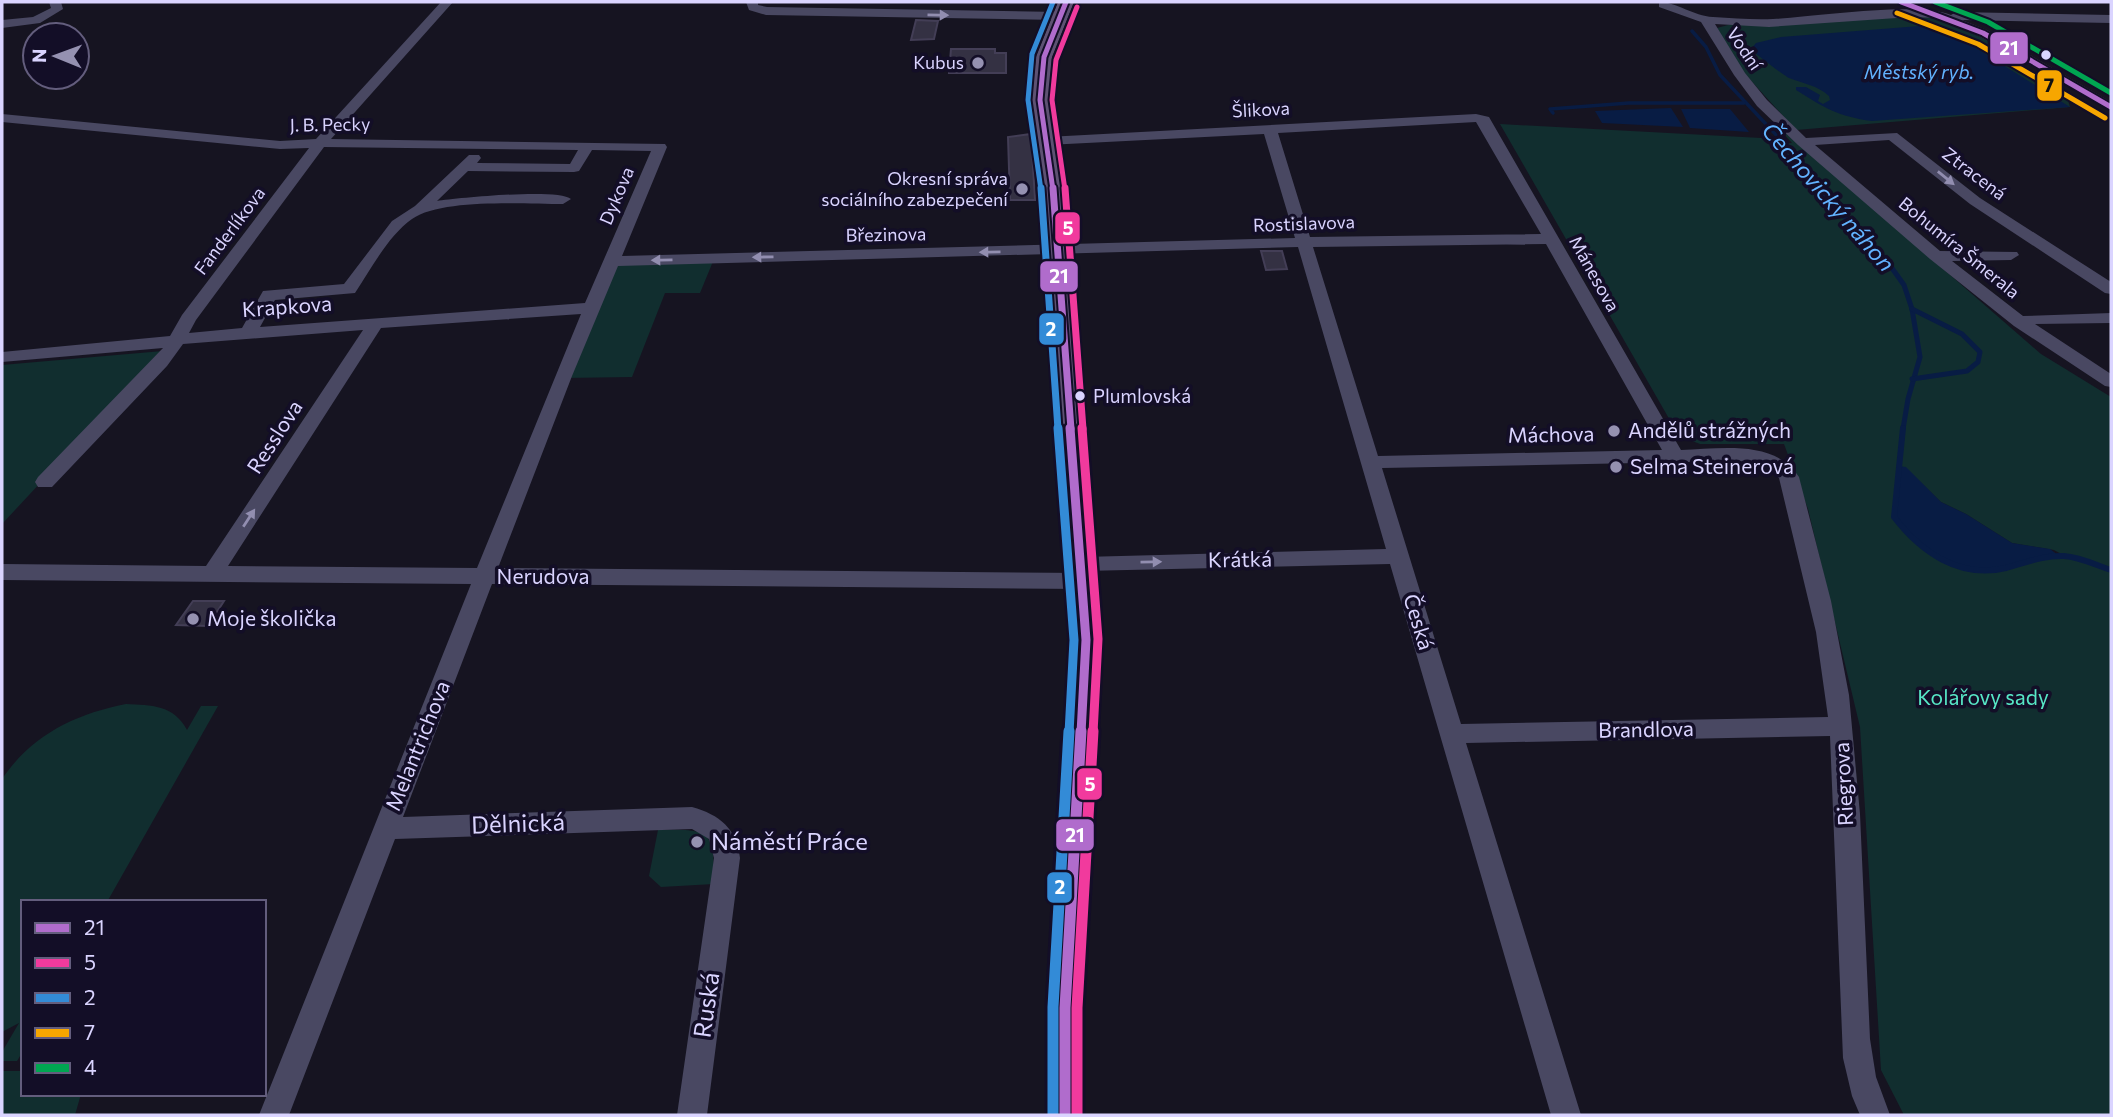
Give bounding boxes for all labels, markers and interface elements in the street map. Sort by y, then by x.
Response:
one-way arrow [927,9,949,20]
north arrow [21,21,91,91]
street label: Vodní [1723,23,1768,75]
line badge: 21 [1989,31,2029,65]
text: 21 [1999,36,2019,59]
text: N [27,48,50,63]
unlabelled marker [2039,48,2053,62]
place label: Kubus [913,51,964,73]
marker: Kubus [970,55,986,71]
water label: Městský ryb. [1864,60,1974,83]
line badge: 7 [2036,69,2063,102]
text: 7 [2044,73,2054,96]
street label: Šlikova [1231,96,1290,122]
street label: J. B. Pecky [289,112,371,136]
water label: Čechovický náhon [1756,116,1901,277]
street label: Ztracená [1938,142,2011,204]
street label: Dykova [594,163,638,228]
place label: Okresní správa sociálního zabezpečení [821,167,1009,210]
one-way arrow [1936,171,1954,186]
marker: Okresní správa sociálního zabezpečení [1014,181,1030,197]
street label: Fanderlíkova [189,182,269,279]
street label: Bohumíra Šmerala [1895,192,2024,303]
street label: Rostislavova [1253,210,1355,236]
line badge: 5 [1054,211,1081,245]
text: 5 [1062,216,1074,239]
street label: Březinova [845,222,927,246]
street label: Mánesova [1565,232,1625,315]
one-way arrow [979,246,1001,257]
one-way arrow [751,252,773,263]
one-way arrow [651,254,673,266]
line badge: 21 [1039,260,1079,293]
text: 21 [1049,264,1069,287]
street label: Krapkova [241,290,333,321]
line badge: 2 [1038,312,1065,346]
text: 2 [1046,317,1056,340]
place label: Plumlovská [1093,384,1191,407]
marker: Plumlovská [1073,389,1087,403]
street label: Resslova [241,395,307,478]
place label: Andělů strážných [1628,417,1791,442]
street label: Máchova [1507,420,1595,447]
marker: Andělů strážných [1606,423,1622,439]
place label: Selma Steinerová [1630,453,1794,478]
marker: Selma Steinerová [1608,459,1624,475]
one-way arrow [242,508,255,527]
street label: Krátká [1208,545,1272,572]
one-way arrow [1140,556,1162,567]
street label: Nerudova [497,563,589,588]
street label: Česká [1399,591,1440,653]
place label: Moje školička [207,605,337,630]
marker: Moje školička [185,611,201,627]
street label: Melantrichova [379,677,454,814]
park label: Kolářovy sady [1917,684,2049,709]
street label: Brandlova [1598,715,1694,742]
street label: Riegrova [1828,742,1857,827]
line badge: 5 [1076,767,1103,801]
text: 5 [1084,772,1096,795]
street label: Dělnická [471,806,565,839]
line badge: 21 [1055,818,1095,852]
text: 21 [1065,823,1085,846]
place label: Náměstí Práce [711,826,868,855]
marker: Náměstí Práce [689,834,705,850]
line badge: 2 [1046,871,1073,904]
text: 2 [1055,875,1065,898]
legend [21,900,266,1096]
text: 21 [84,914,105,939]
text: 5 [84,949,96,974]
street label: Ruská [687,970,724,1039]
text: 2 [84,984,96,1009]
text: 7 [84,1019,95,1044]
text: 4 [84,1054,97,1079]

